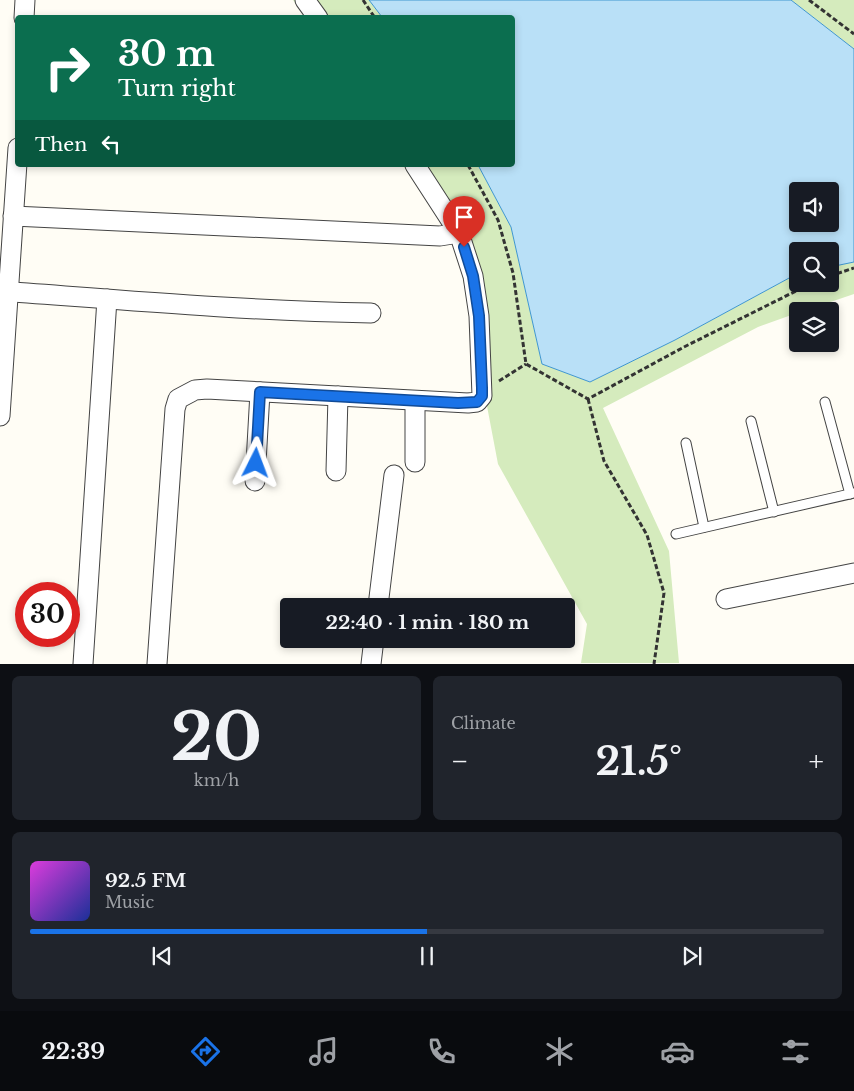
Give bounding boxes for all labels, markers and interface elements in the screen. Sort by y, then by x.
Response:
text: 30 m [118,32,215,75]
icon: right [35,35,100,100]
text: Turn right [118,75,236,102]
icon: left [97,130,125,158]
text: Then [35,133,87,156]
map controls [789,182,839,352]
button: sound [789,182,839,232]
pin [443,196,485,247]
icon: arrive [450,203,478,231]
button: search [789,242,839,292]
button: layers [789,302,839,352]
position arrow [229,436,281,488]
speed limit sign: 30 [15,582,80,647]
text: 22:40 · 1 min · 180 m [326,611,529,634]
text: 20 [171,697,262,778]
text: Climate [451,713,516,733]
text: 21.5° [595,738,682,785]
text: − [451,744,469,779]
text: + [809,744,824,779]
text: km/h [194,770,239,790]
text: 92.5 FM [105,869,186,892]
text: Music [105,892,154,912]
icon: previous [148,942,176,970]
icon: pause [413,942,441,970]
icon: next [678,942,706,970]
icon: directions [188,1034,223,1069]
icon: music [306,1034,341,1069]
icon: phone [424,1034,459,1069]
icon: climate [542,1034,577,1069]
icon: car [660,1034,695,1069]
icon: filters [778,1034,813,1069]
text: 22:39 [41,1038,105,1065]

